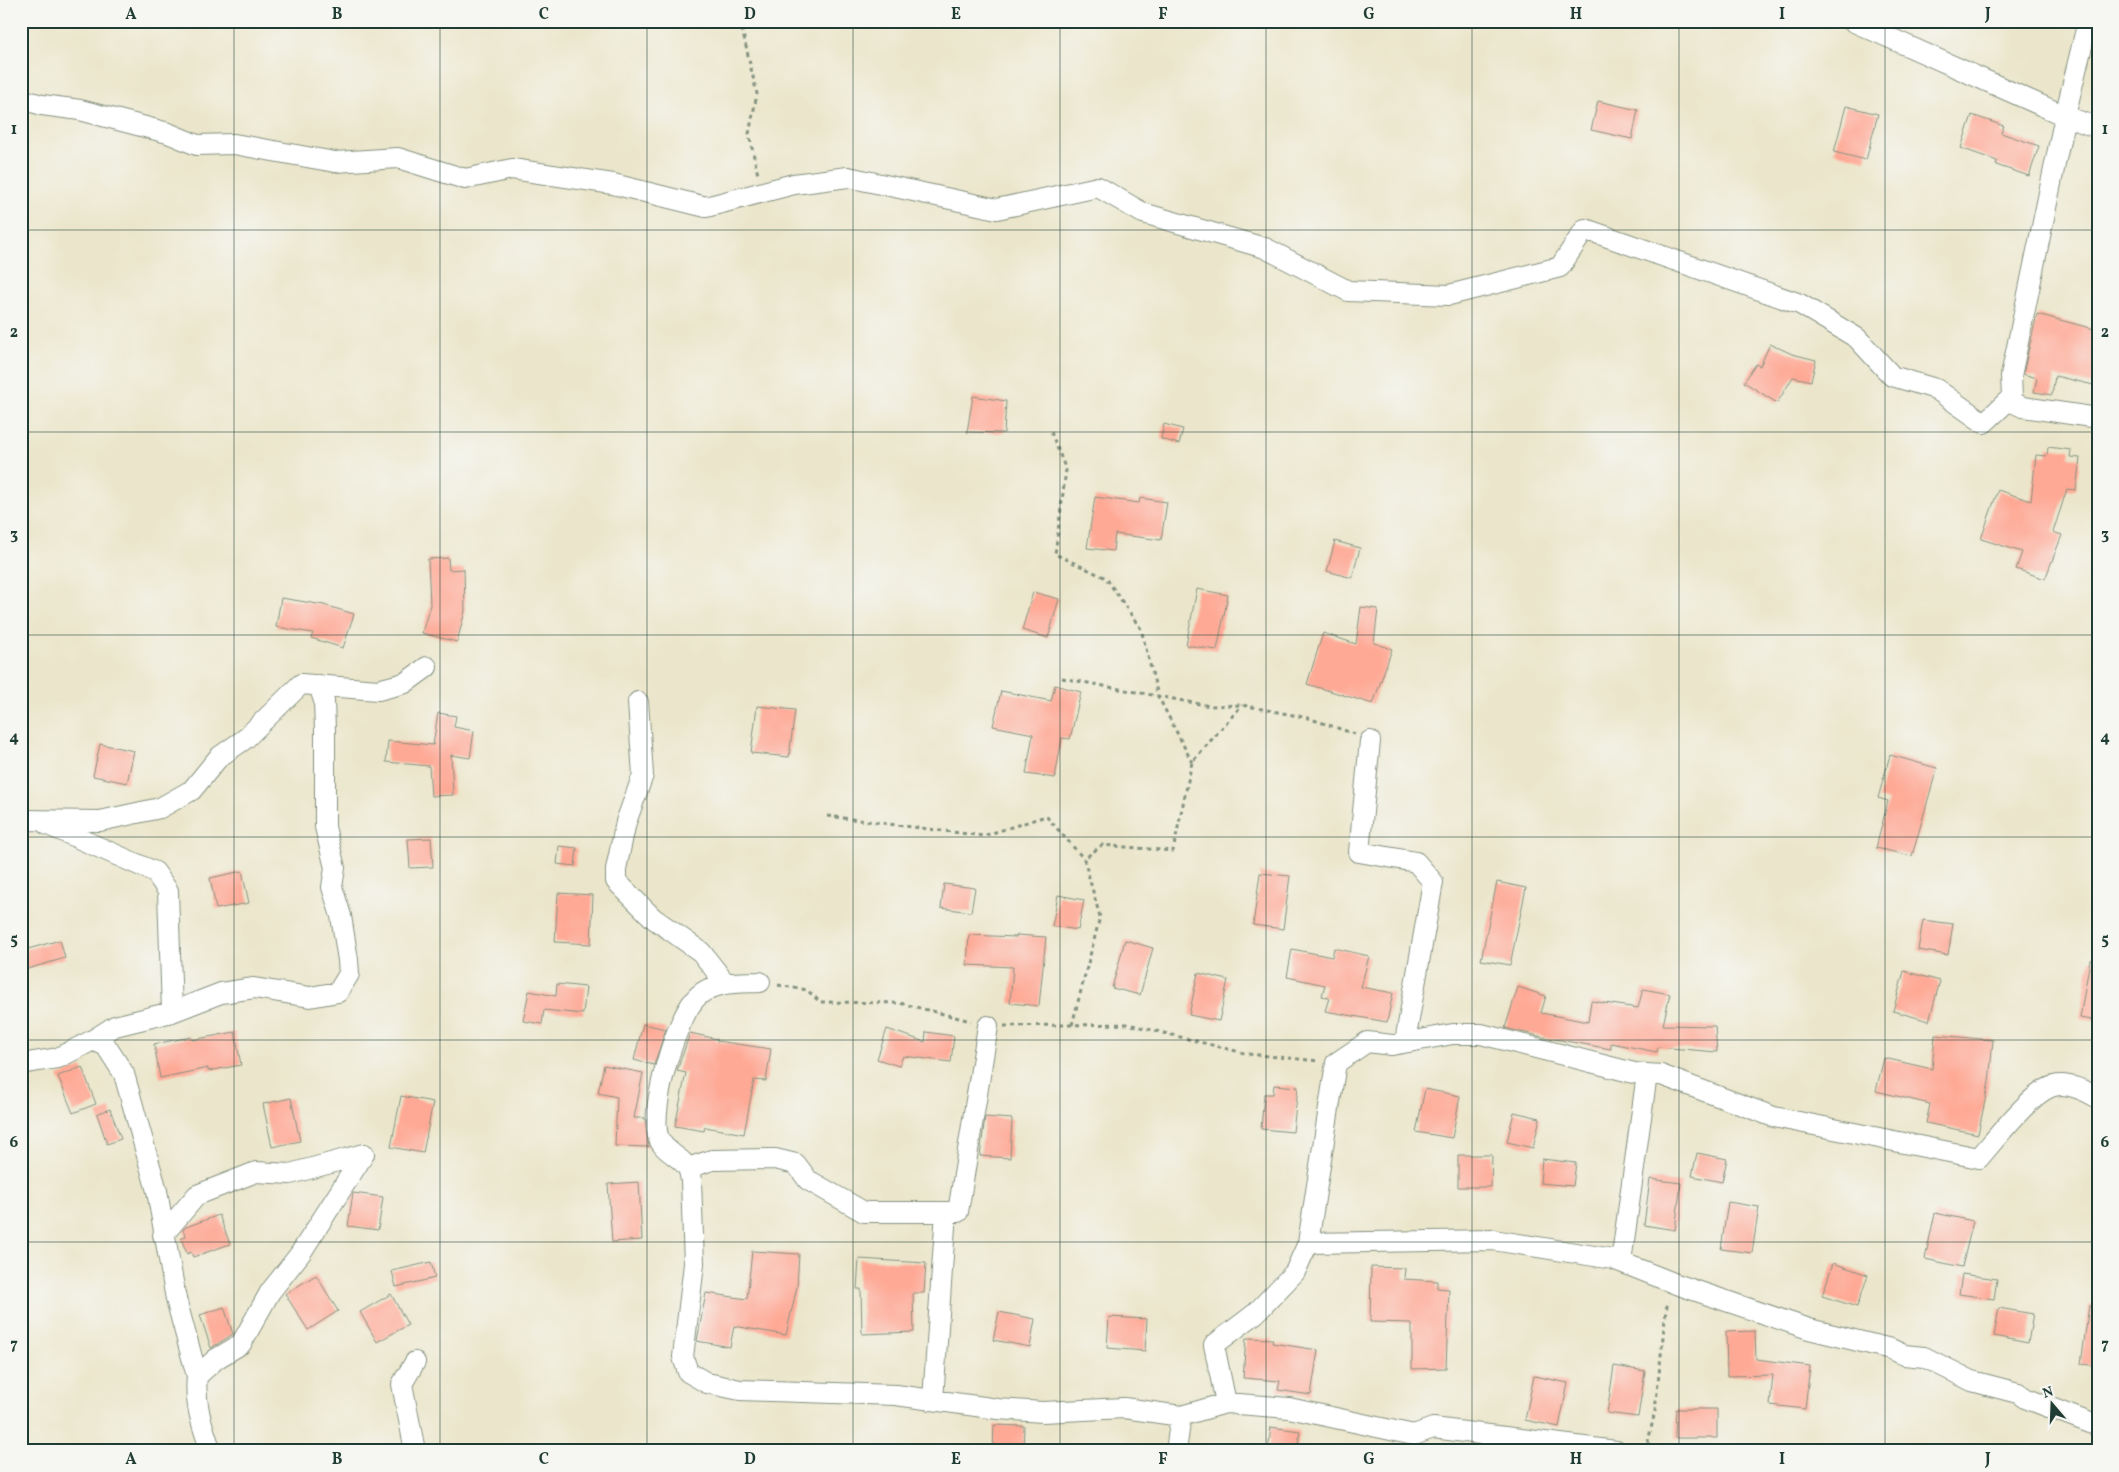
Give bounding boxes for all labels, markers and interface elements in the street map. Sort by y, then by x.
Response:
text: A [125,4,137,26]
text: B [332,4,343,26]
text: C [539,4,549,26]
text: D [744,4,756,26]
text: E [951,4,961,26]
text: F [1158,4,1168,26]
text: G [1363,4,1375,26]
text: H [1570,4,1582,26]
text: I [1779,4,1785,26]
text: J [1984,4,1991,26]
text: 1 [11,119,17,141]
text: 1 [2102,119,2108,141]
text: 2 [10,322,18,344]
text: 2 [2101,322,2109,344]
text: 3 [10,524,18,546]
text: 3 [2101,524,2109,546]
text: 4 [9,727,19,749]
text: 4 [2100,727,2110,749]
text: 5 [10,929,18,951]
text: 5 [2101,929,2109,951]
text: 6 [10,1132,19,1154]
text: 6 [2101,1132,2110,1154]
text: 7 [10,1334,18,1356]
text: 7 [2101,1334,2109,1356]
north arrow [2026,1380,2076,1430]
text: N [2040,1382,2056,1404]
text: A [125,1449,137,1471]
text: B [332,1449,343,1471]
text: C [539,1449,549,1471]
text: D [744,1449,756,1471]
text: E [951,1449,961,1471]
text: F [1158,1449,1168,1471]
text: G [1363,1449,1375,1471]
text: H [1570,1449,1582,1471]
text: I [1779,1449,1785,1471]
text: J [1984,1449,1991,1471]

